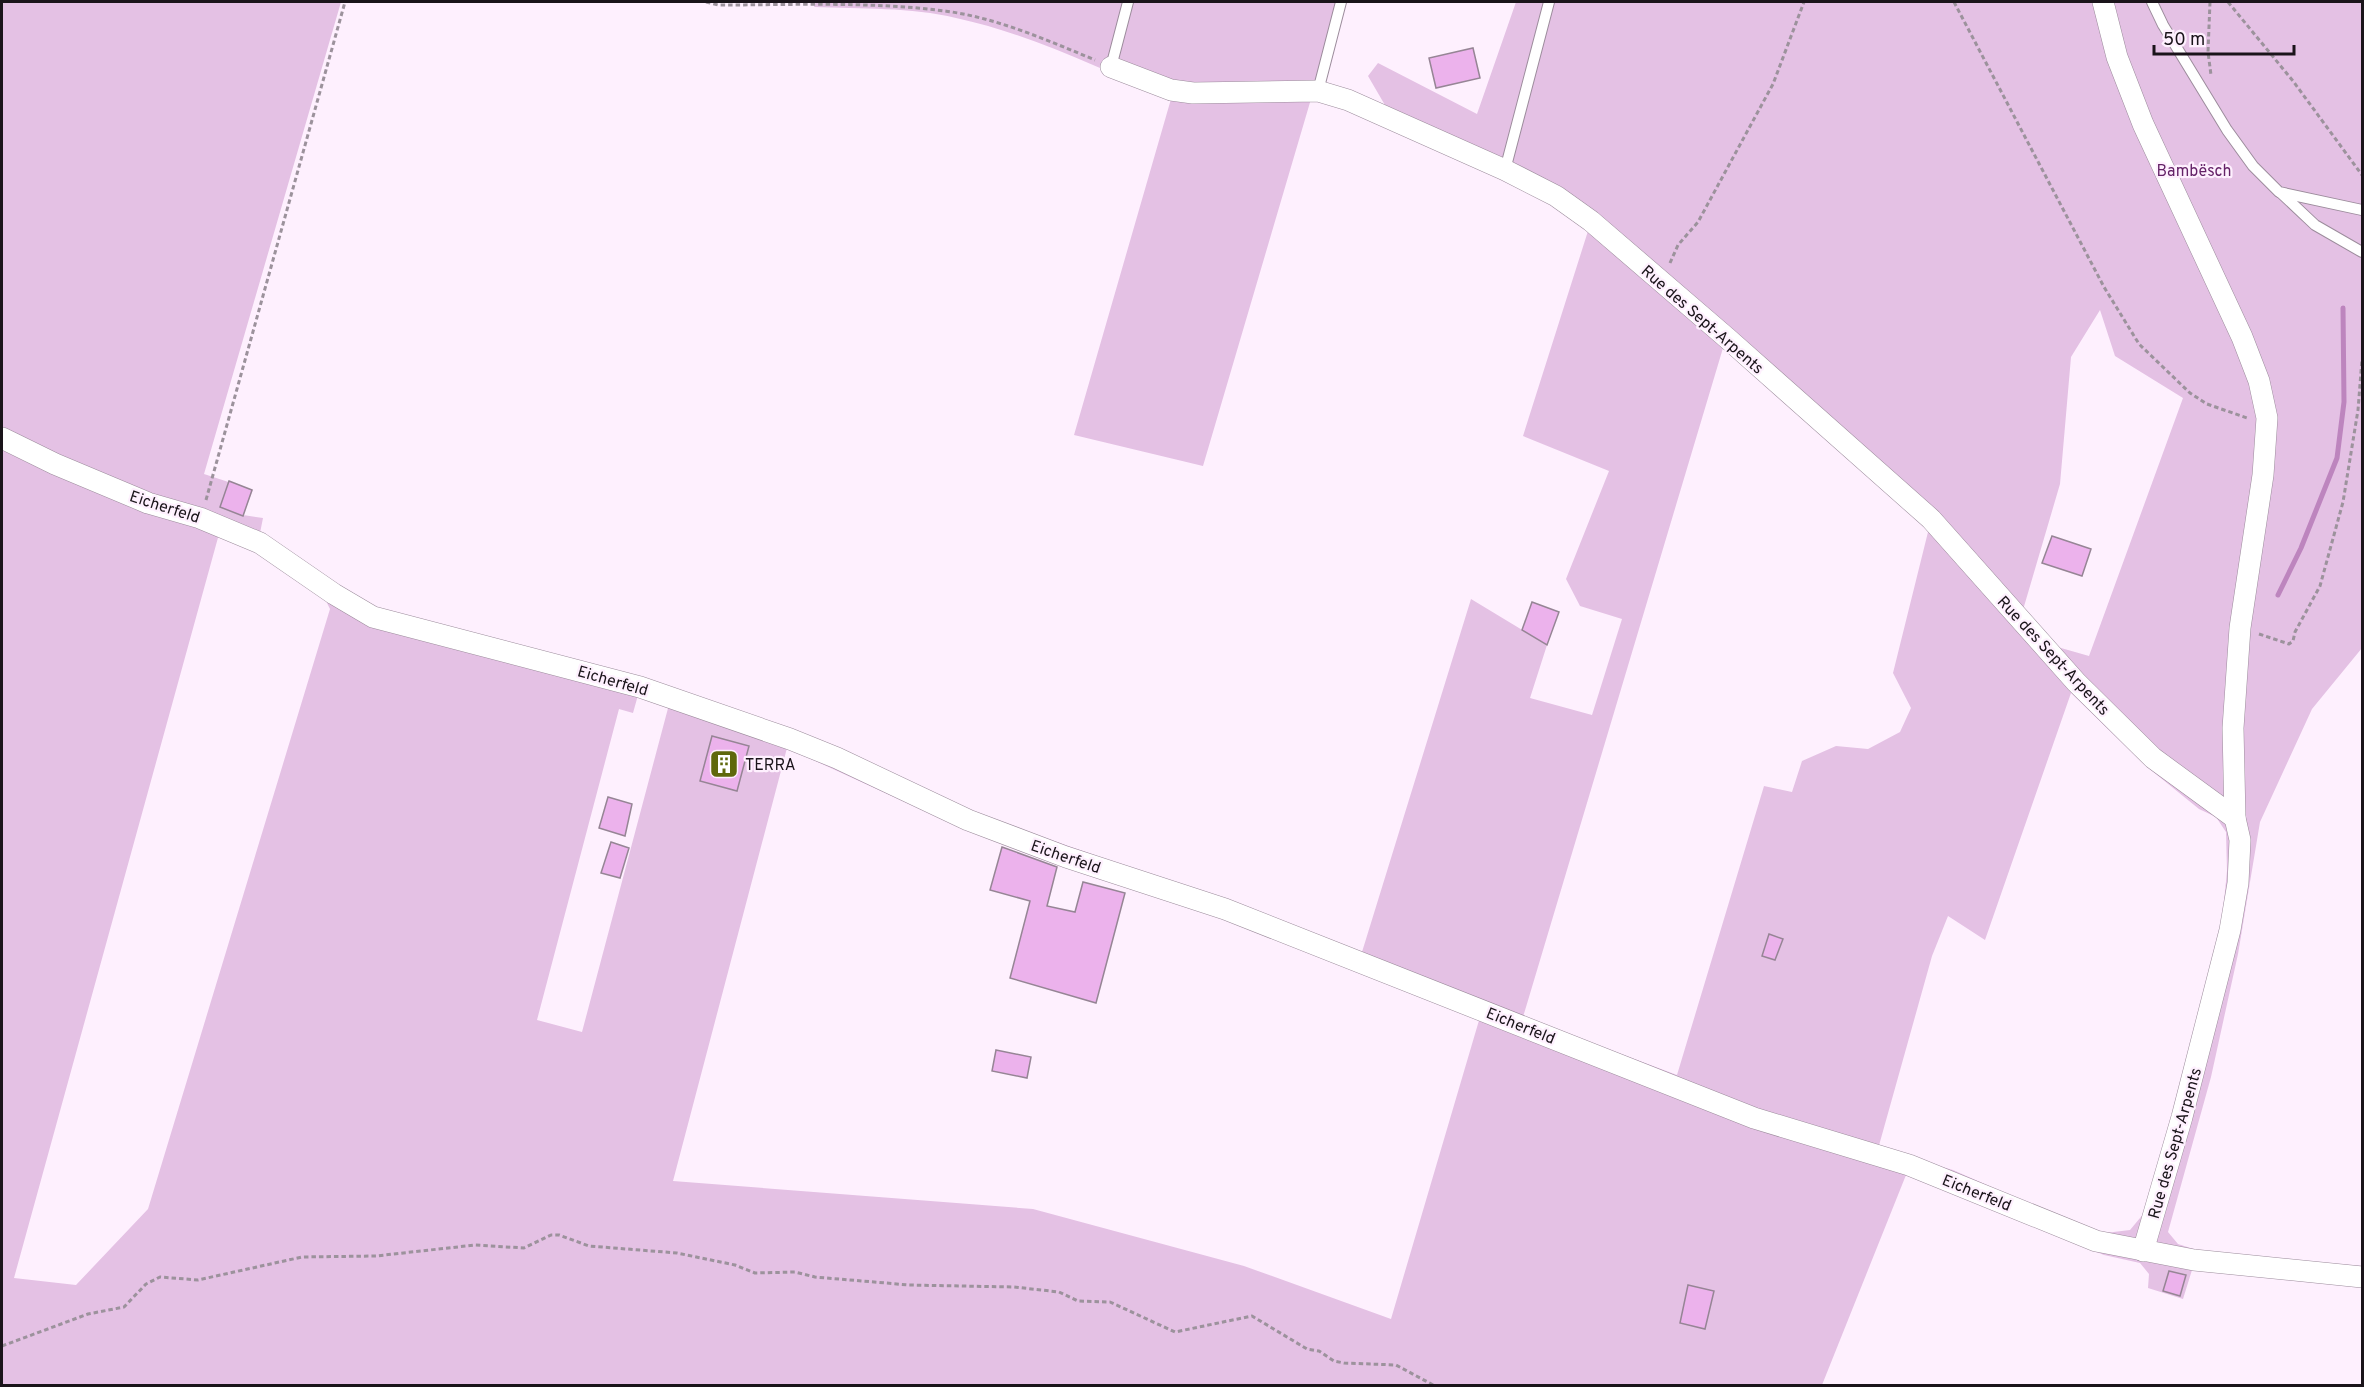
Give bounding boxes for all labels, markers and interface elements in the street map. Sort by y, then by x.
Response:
scale bar [2154,18,2294,56]
text: 50 m [2163,29,2205,52]
park label: Bambësch [2156,162,2232,182]
street label: Rue des Sept-Arpents [1636,262,1767,379]
street label: Eicherfeld [127,487,202,529]
street label: Rue des Sept-Arpents [1992,592,2113,720]
street label: Eicherfeld [575,662,650,702]
building icon: TERRA [708,748,740,780]
place label: TERRA [745,756,796,776]
street label: Eicherfeld [1028,837,1103,879]
street label: Eicherfeld [1483,1004,1558,1050]
street label: Rue des Sept-Arpents [2145,1066,2207,1221]
street label: Eicherfeld [1939,1171,2014,1217]

